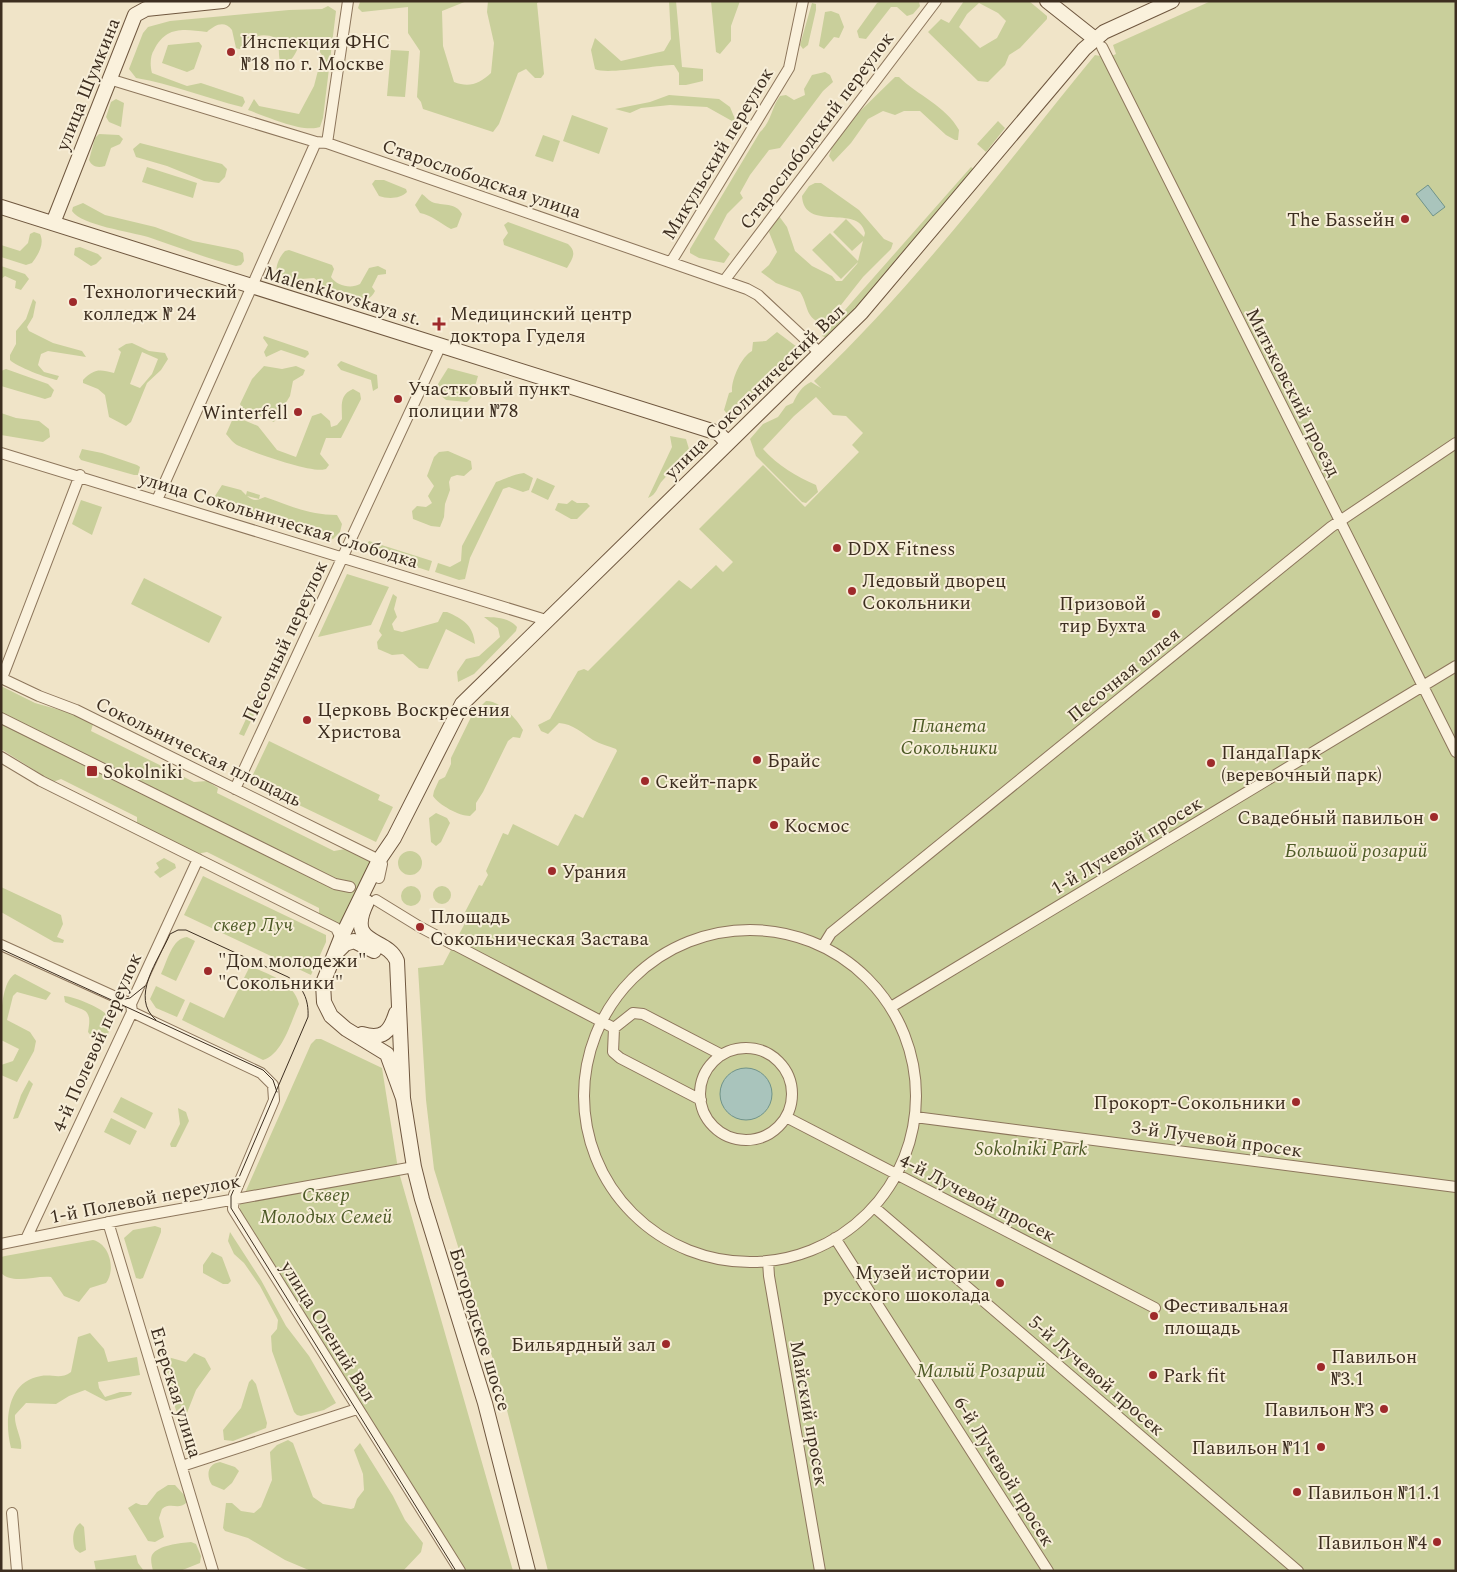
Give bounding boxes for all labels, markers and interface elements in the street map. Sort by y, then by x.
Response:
street label: улица Шумкина [48,13,129,156]
street label: Старослободский переулок [733,25,902,236]
place label: Инспекция ФНС №18 по г. Москве [241,28,390,79]
marker: Инспекция ФНС №18 по г. Москве [225,46,237,58]
street label: Микульский переулок [655,62,782,246]
street label: Старослободская улица [378,132,586,227]
place label: The Баssейн [1287,206,1395,235]
marker: The Баssейн [1399,213,1411,225]
street label: Malenkkovskaya st. [260,259,425,334]
place label: Технологический колледж № 24 [83,278,237,329]
marker: Технологический колледж № 24 [67,296,79,308]
street label: улица Сокольнический Вал [657,298,852,487]
place label: Медицинский центр доктора Гуделя [450,300,632,351]
street label: Митьковский проезд [1238,303,1348,482]
marker: Медицинский центр доктора Гуделя [432,317,446,331]
place label: Участковый пункт полиции №78 [408,375,570,426]
marker: Участковый пункт полиции №78 [392,393,404,405]
place label: Winterfell [202,399,288,428]
marker: Winterfell [292,406,304,418]
street label: улица Сокольническая Слободка [134,464,422,577]
place label: DDX Fitness [847,535,956,564]
marker: DDX Fitness [831,542,843,554]
street label: Песочный переулок [235,556,336,727]
place label: Ледовый дворец Сокольники [862,567,1006,618]
marker: Ледовый дворец Сокольники [846,585,858,597]
place label: Призовой тир Бухта [1059,590,1147,641]
marker: Призовой тир Бухта [1150,608,1162,620]
street label: Песочная аллея [1061,620,1187,730]
street label: Сокольническая площадь [90,690,306,815]
place label: Церковь Воскресения Христова [317,696,510,747]
park label: Планета Сокольники [900,712,998,763]
marker: Церковь Воскресения Христова [301,714,313,726]
place label: ПандаПарк (веревочный парк) [1221,739,1382,790]
place label: Брайс [767,747,820,776]
marker: Брайс [751,754,763,766]
marker: ПандаПарк (веревочный парк) [1205,757,1217,769]
place label: Sokolniki [103,758,183,787]
marker: Sokolniki [85,764,99,778]
place label: Скейт-парк [655,768,758,797]
marker: Скейт-парк [639,775,651,787]
street label: 1-й Лучевой просек [1045,789,1208,903]
place label: Свадебный павильон [1237,804,1424,833]
marker: Свадебный павильон [1428,811,1440,823]
place label: Космос [784,812,850,841]
marker: Космос [768,819,780,831]
park label: Большой розарий [1285,837,1427,866]
place label: Урания [562,858,627,887]
marker: Урания [546,865,558,877]
place label: Площадь Сокольническая Застава [430,903,649,954]
park label: сквер Луч [213,911,293,940]
marker: Площадь Сокольническая Застава [414,921,426,933]
place label: "Дом молодежи" "Сокольники" [218,947,367,998]
street label: 4-й Полевой переулок [45,948,150,1137]
marker: "Дом молодежи" "Сокольники" [202,965,214,977]
place label: Прокорт-Сокольники [1093,1089,1286,1118]
marker: Прокорт-Сокольники [1290,1096,1302,1108]
street label: 3-й Лучевой просек [1129,1113,1304,1166]
park label: Sokolniki Park [975,1135,1087,1164]
street label: 4-й Лучевой просек [894,1146,1061,1251]
street label: 1-й Полевой переулок [47,1167,244,1232]
park label: Сквер Молодых Семей [260,1181,392,1232]
street label: Богородское шоссе [441,1244,518,1415]
street label: улица Олений Вал [272,1255,383,1408]
place label: Музей истории русского шоколада [823,1259,991,1310]
marker: Музей истории русского шоколада [994,1277,1006,1289]
place label: Фестивальная площадь [1164,1292,1289,1343]
street label: 5-й Лучевой просек [1022,1309,1171,1444]
marker: Фестивальная площадь [1148,1310,1160,1322]
street label: Егерская улица [142,1323,210,1462]
place label: Бильярдный зал [511,1331,656,1360]
marker: Бильярдный зал [660,1338,672,1350]
street label: Майский просек [781,1338,836,1489]
place label: Павильон №3.1 [1331,1343,1417,1394]
park label: Малый Розарий [916,1357,1046,1386]
marker: Павильон №3.1 [1315,1361,1327,1373]
place label: Park fit [1163,1362,1226,1391]
marker: Park fit [1147,1369,1159,1381]
street label: 6-й Лучевой просек [946,1391,1062,1553]
place label: Павильон №3 [1264,1396,1374,1425]
marker: Павильон №3 [1378,1403,1390,1415]
place label: Павильон №11 [1191,1434,1311,1463]
marker: Павильон №11 [1315,1441,1327,1453]
place label: Павильон №11.1 [1307,1479,1441,1508]
marker: Павильон №11.1 [1291,1486,1303,1498]
place label: Павильон №4 [1317,1529,1427,1558]
marker: Павильон №4 [1431,1536,1443,1548]

